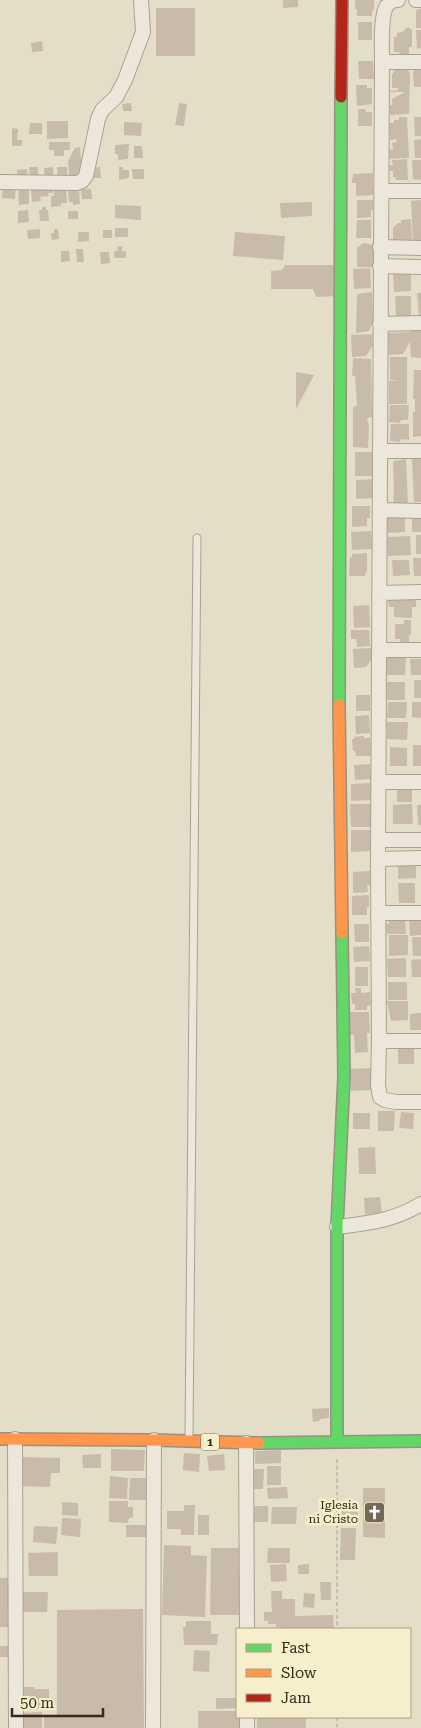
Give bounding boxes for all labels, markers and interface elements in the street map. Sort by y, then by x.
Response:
road number: 1 [201,1434,219,1450]
place label: Iglesia ni Cristo [308,1498,358,1526]
church icon: Iglesia ni Cristo [362,1500,386,1524]
legend [236,1628,411,1718]
text: Fast [281,1639,311,1657]
text: Slow [281,1664,317,1682]
scale bar [12,1686,104,1718]
text: Jam [281,1689,311,1707]
text: 50 m [20,1694,55,1712]

